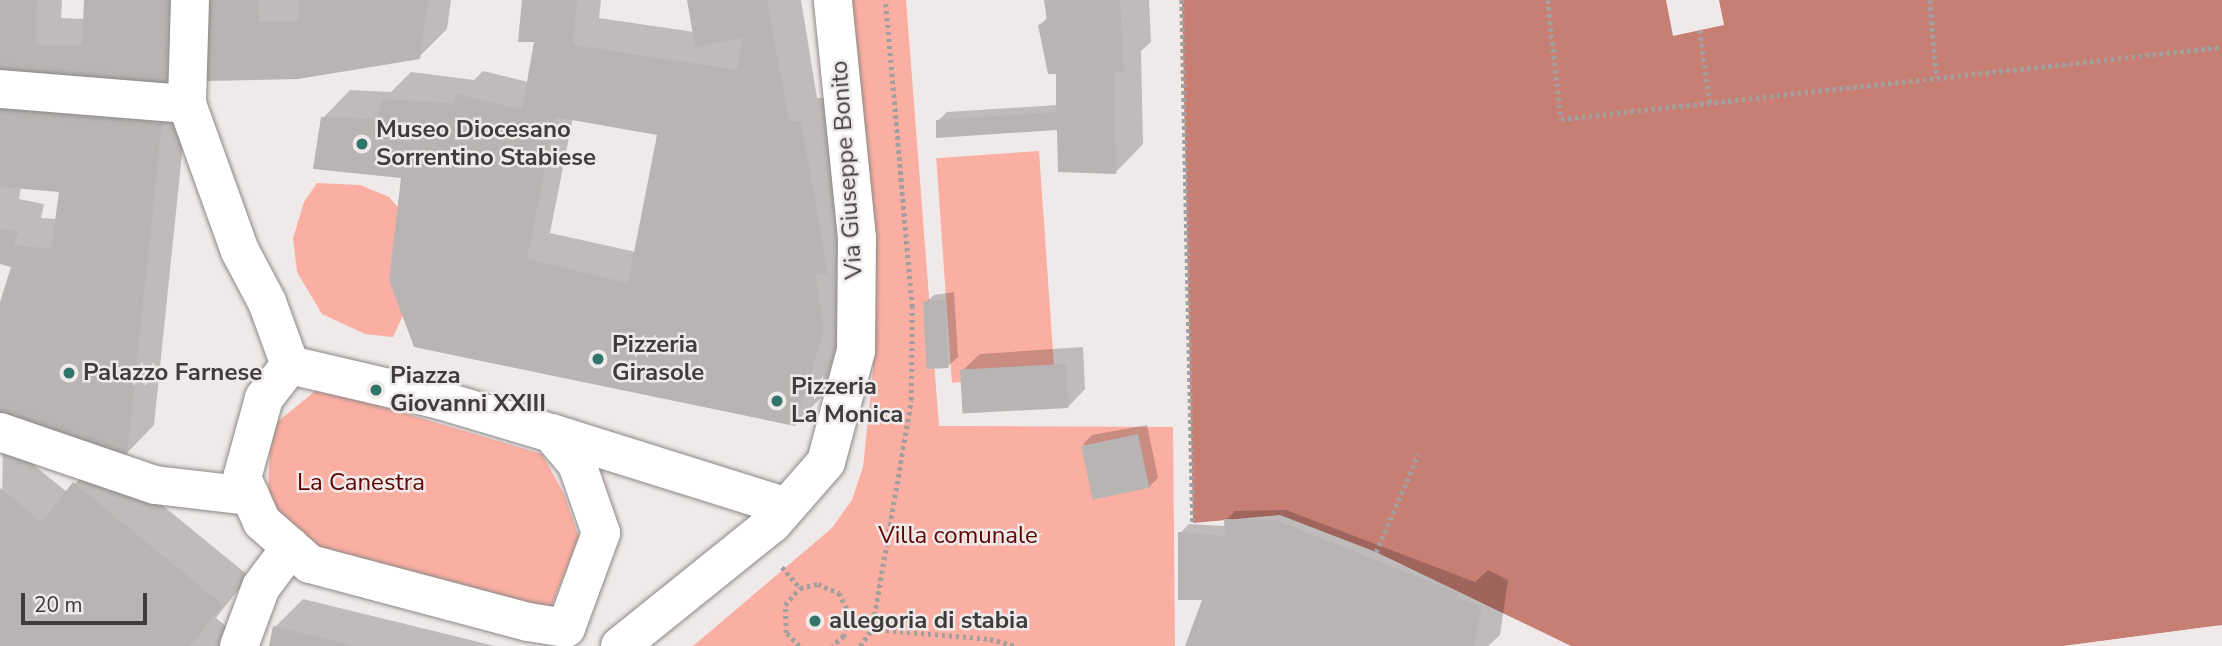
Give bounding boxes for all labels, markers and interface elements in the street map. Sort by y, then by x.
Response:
street label: Via Giuseppe Bonito [825,60,869,280]
place label: Museo Diocesano Sorrentino Stabiese [376,116,596,172]
marker: Museo Diocesano Sorrentino Stabiese [354,136,370,152]
place label: Pizzeria Girasole [612,331,704,387]
marker: Pizzeria Girasole [590,351,606,367]
place label: Palazzo Farnese [83,359,262,387]
place label: Piazza Giovanni XXIII [390,362,546,418]
marker: Palazzo Farnese [61,365,77,381]
place label: Pizzeria La Monica [791,373,903,429]
marker: Piazza Giovanni XXIII [368,382,384,398]
marker: Pizzeria La Monica [769,393,785,409]
park label: La Canestra [297,469,425,497]
park label: Villa comunale [878,522,1038,550]
scale bar [24,580,150,624]
text: 20 m [34,591,83,619]
place label: allegoria di stabia [829,607,1028,635]
marker: allegoria di stabia [807,613,823,629]

